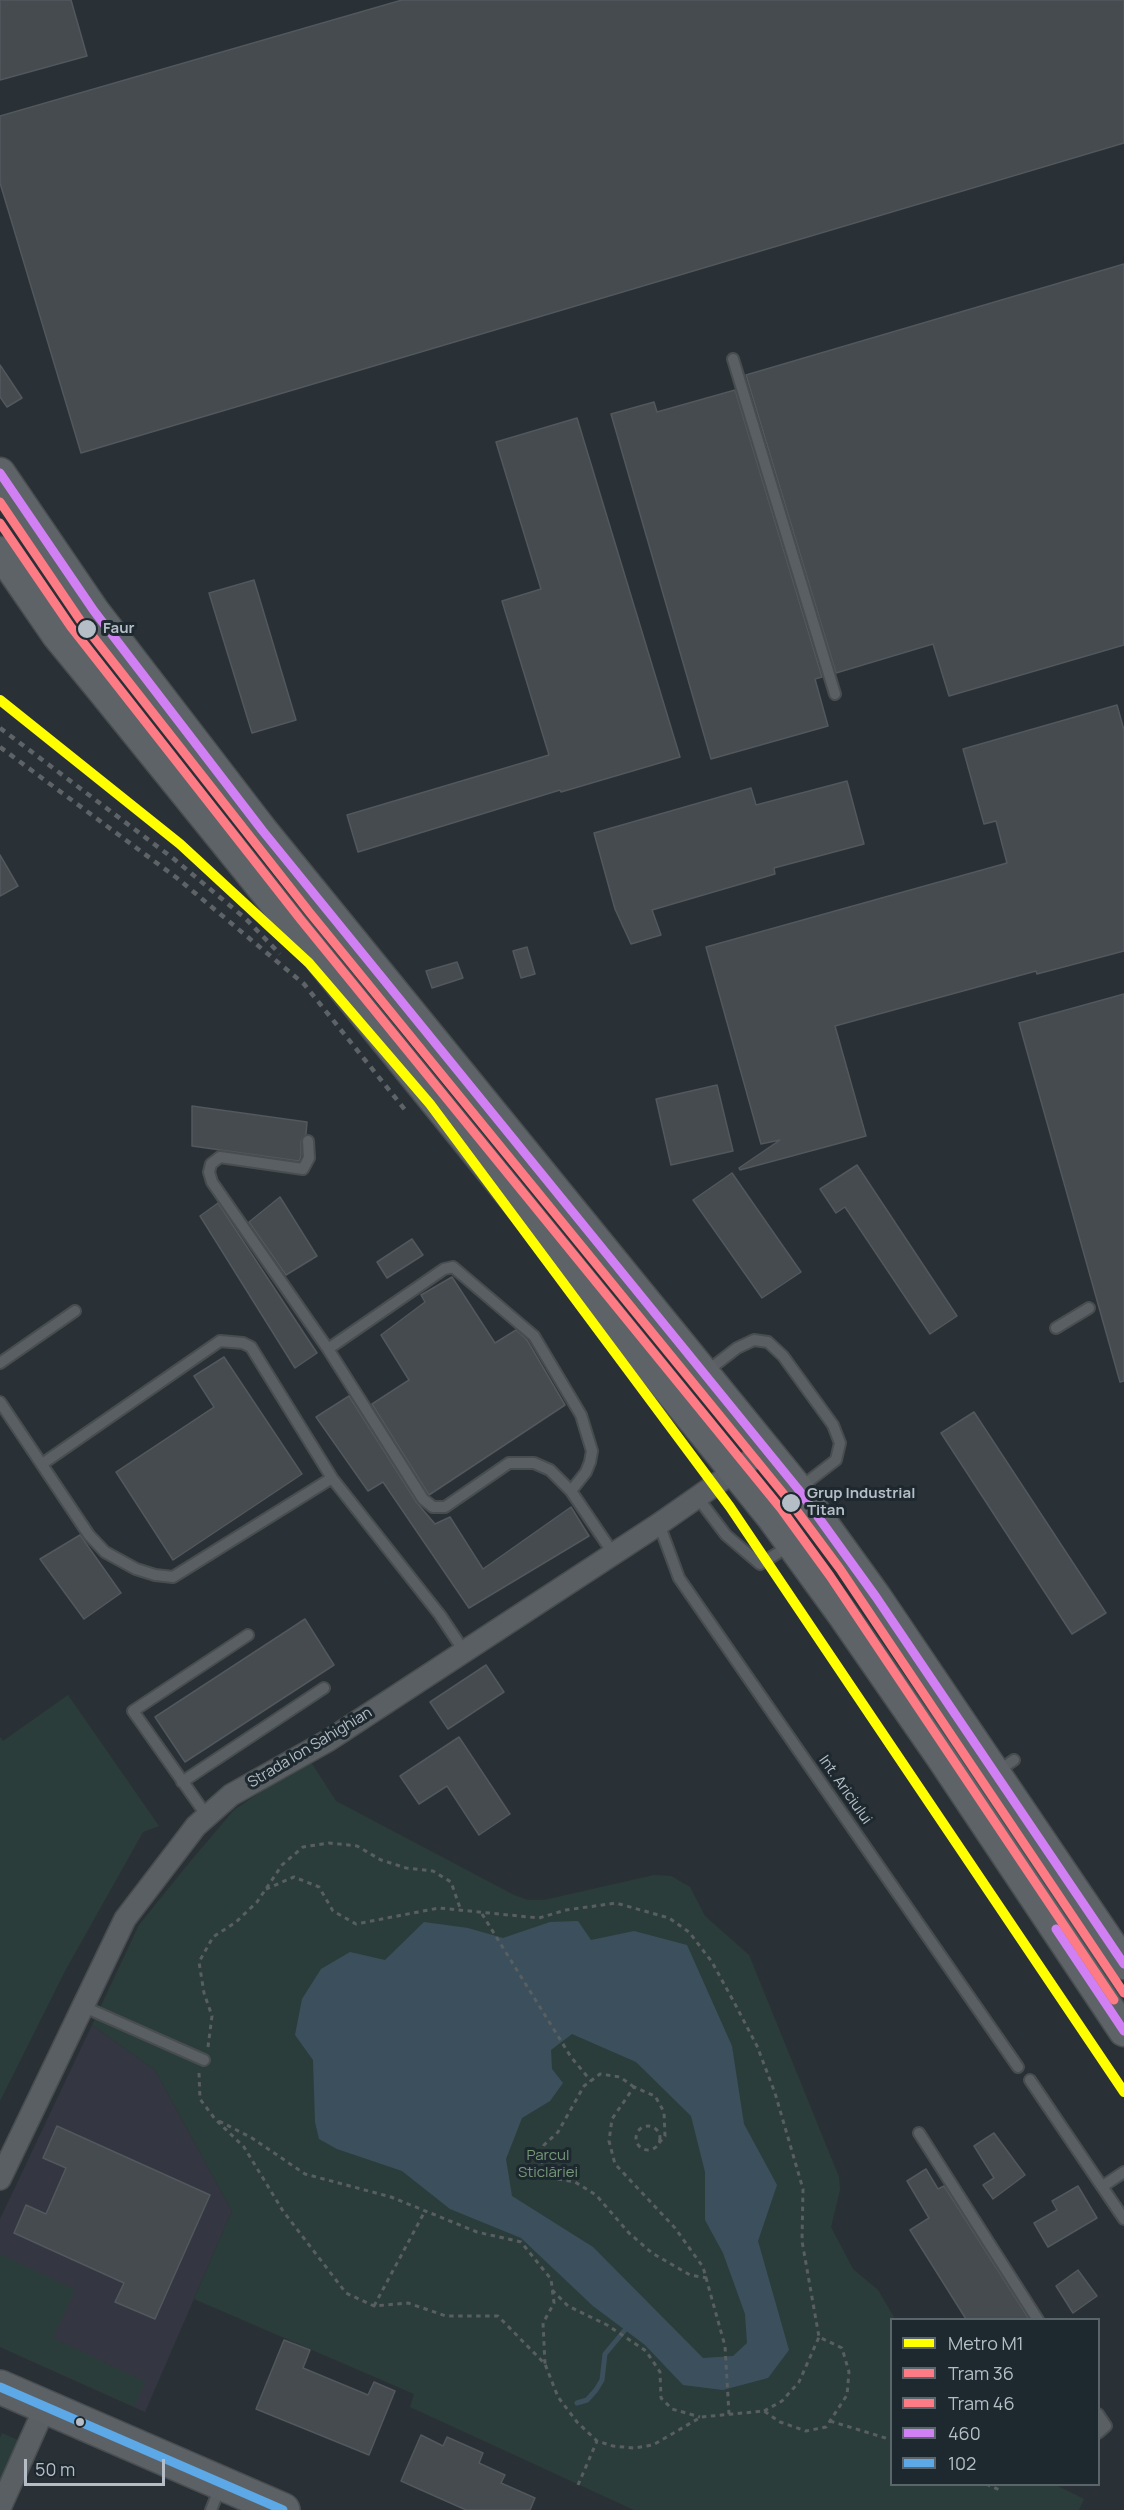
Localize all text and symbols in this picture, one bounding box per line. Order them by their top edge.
marker: Faur [76,618,98,640]
place label: Faur [103,620,135,638]
place label: Grup Industrial Titan [807,1485,915,1520]
marker: Grup Industrial Titan [780,1492,802,1514]
street label: Strada Ion Sahighian [245,1704,375,1792]
street label: Int. Ariciului [815,1752,875,1828]
park label: Parcul Sticlăriei [518,2147,578,2182]
legend [890,2318,1100,2486]
text: Metro M1 [948,2331,1024,2355]
text: Tram 36 [948,2361,1014,2385]
text: Tram 46 [948,2391,1015,2415]
unlabelled marker [74,2416,86,2428]
text: 460 [948,2421,981,2445]
scale bar [27,2447,168,2485]
text: 102 [948,2451,976,2475]
text: 50 m [35,2457,75,2481]

